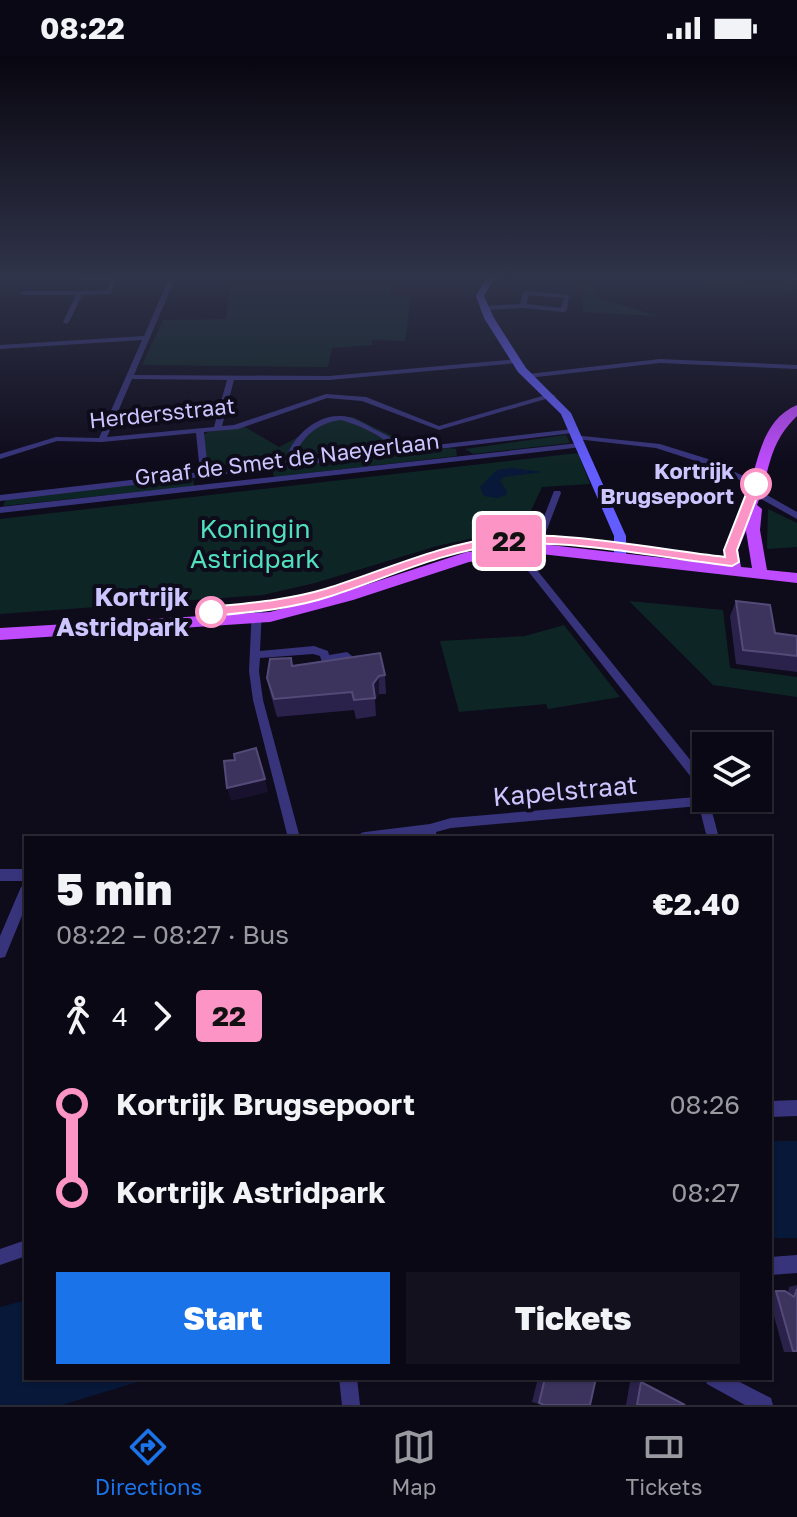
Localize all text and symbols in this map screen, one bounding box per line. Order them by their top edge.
text: 08:22 [40,10,125,46]
street label: Herdersstraat [88,391,236,434]
street label: Graaf de Smet de Naeyerlaan [133,426,441,491]
place label: Kortrijk Brugsepoort [600,457,734,509]
marker: Kortrijk Brugsepoort [741,469,771,499]
park label: Koningin Astridpark [190,513,320,574]
line badge: 22 [473,515,545,567]
text: 22 [492,524,526,557]
place label: Kortrijk Astridpark [56,581,189,642]
marker: Kortrijk Astridpark [196,597,226,627]
map controls [692,732,772,812]
button: layers [692,732,772,812]
street label: Kapelstraat [491,769,639,812]
text: 5 min [56,862,172,915]
text: €2.40 [653,886,740,922]
text: 08:22 – 08:27 · Bus [56,919,289,950]
icon: walk [56,994,100,1038]
icon: forward [140,994,184,1038]
text: 22 [212,999,246,1032]
text: 4 [112,1001,128,1032]
text: Kortrijk Brugsepoort [116,1086,415,1122]
text: 08:26 [669,1089,740,1120]
text: Kortrijk Astridpark [116,1174,386,1210]
text: 08:27 [671,1177,740,1208]
button: Start [56,1272,390,1364]
button: Tickets [406,1272,740,1364]
tab: Directions [95,1425,202,1500]
tab: Map [391,1425,436,1500]
tab: Tickets [626,1425,702,1500]

